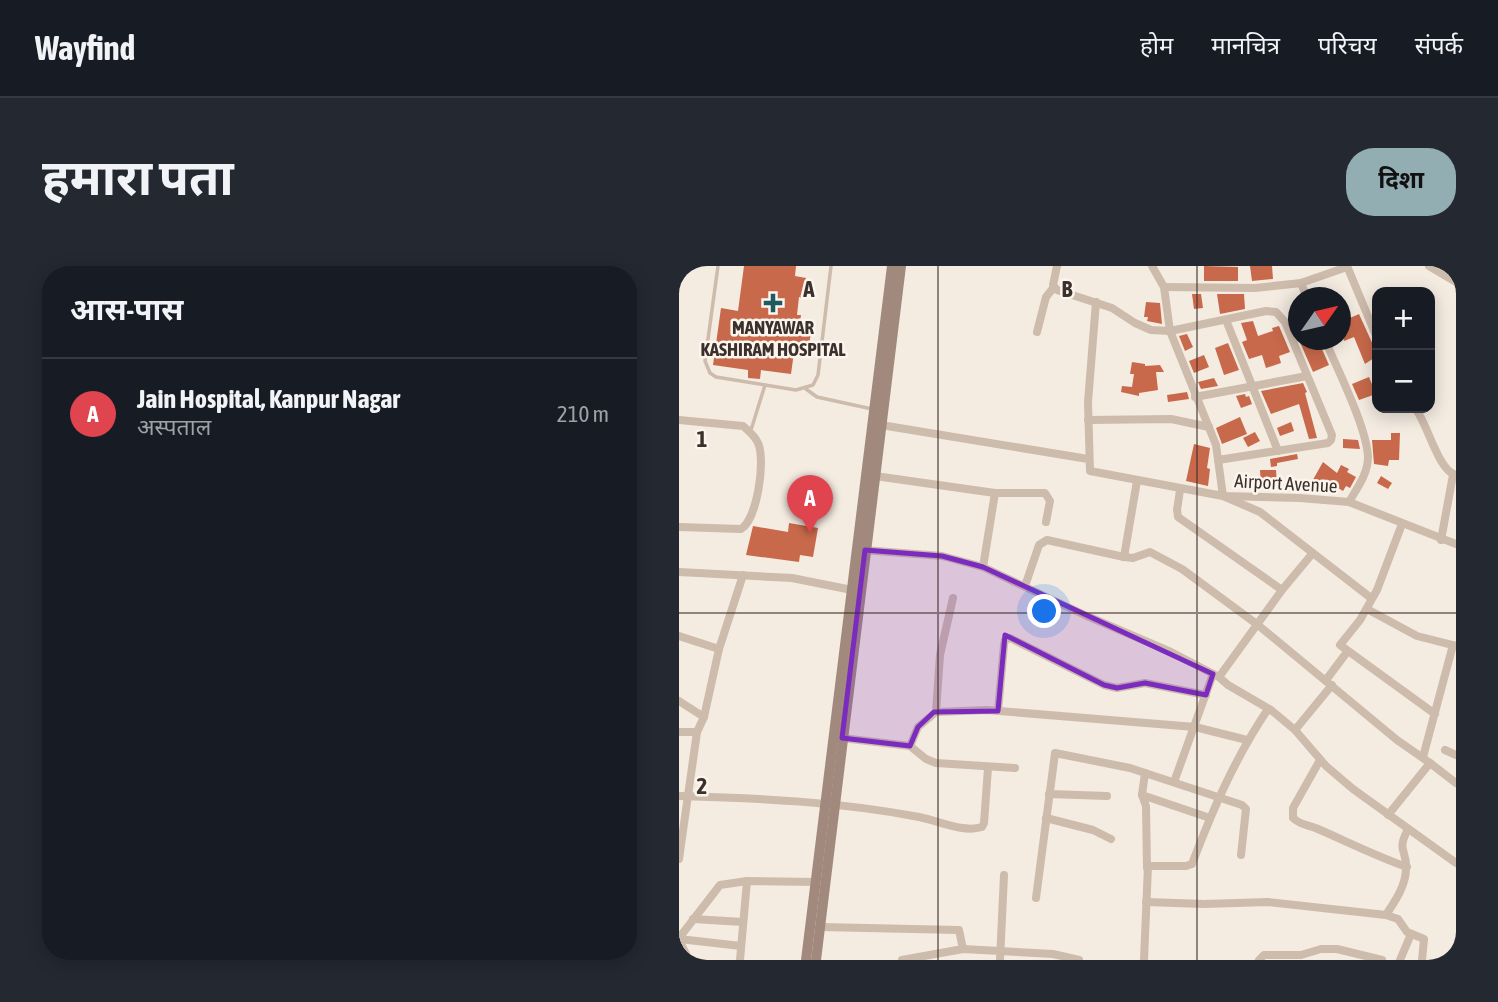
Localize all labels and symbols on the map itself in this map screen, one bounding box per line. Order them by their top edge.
text: A [802,276,815,302]
text: B [1062,276,1073,302]
north arrow [1288,287,1351,350]
marker: MANYAWAR KASHIRAM HOSPITAL [763,293,783,313]
place label: MANYAWAR KASHIRAM HOSPITAL [700,316,846,360]
text: 1 [697,426,708,452]
street label: Airport Avenue [1234,469,1338,497]
pin: A [787,475,833,533]
your location [1027,594,1061,628]
text: 2 [697,773,707,799]

